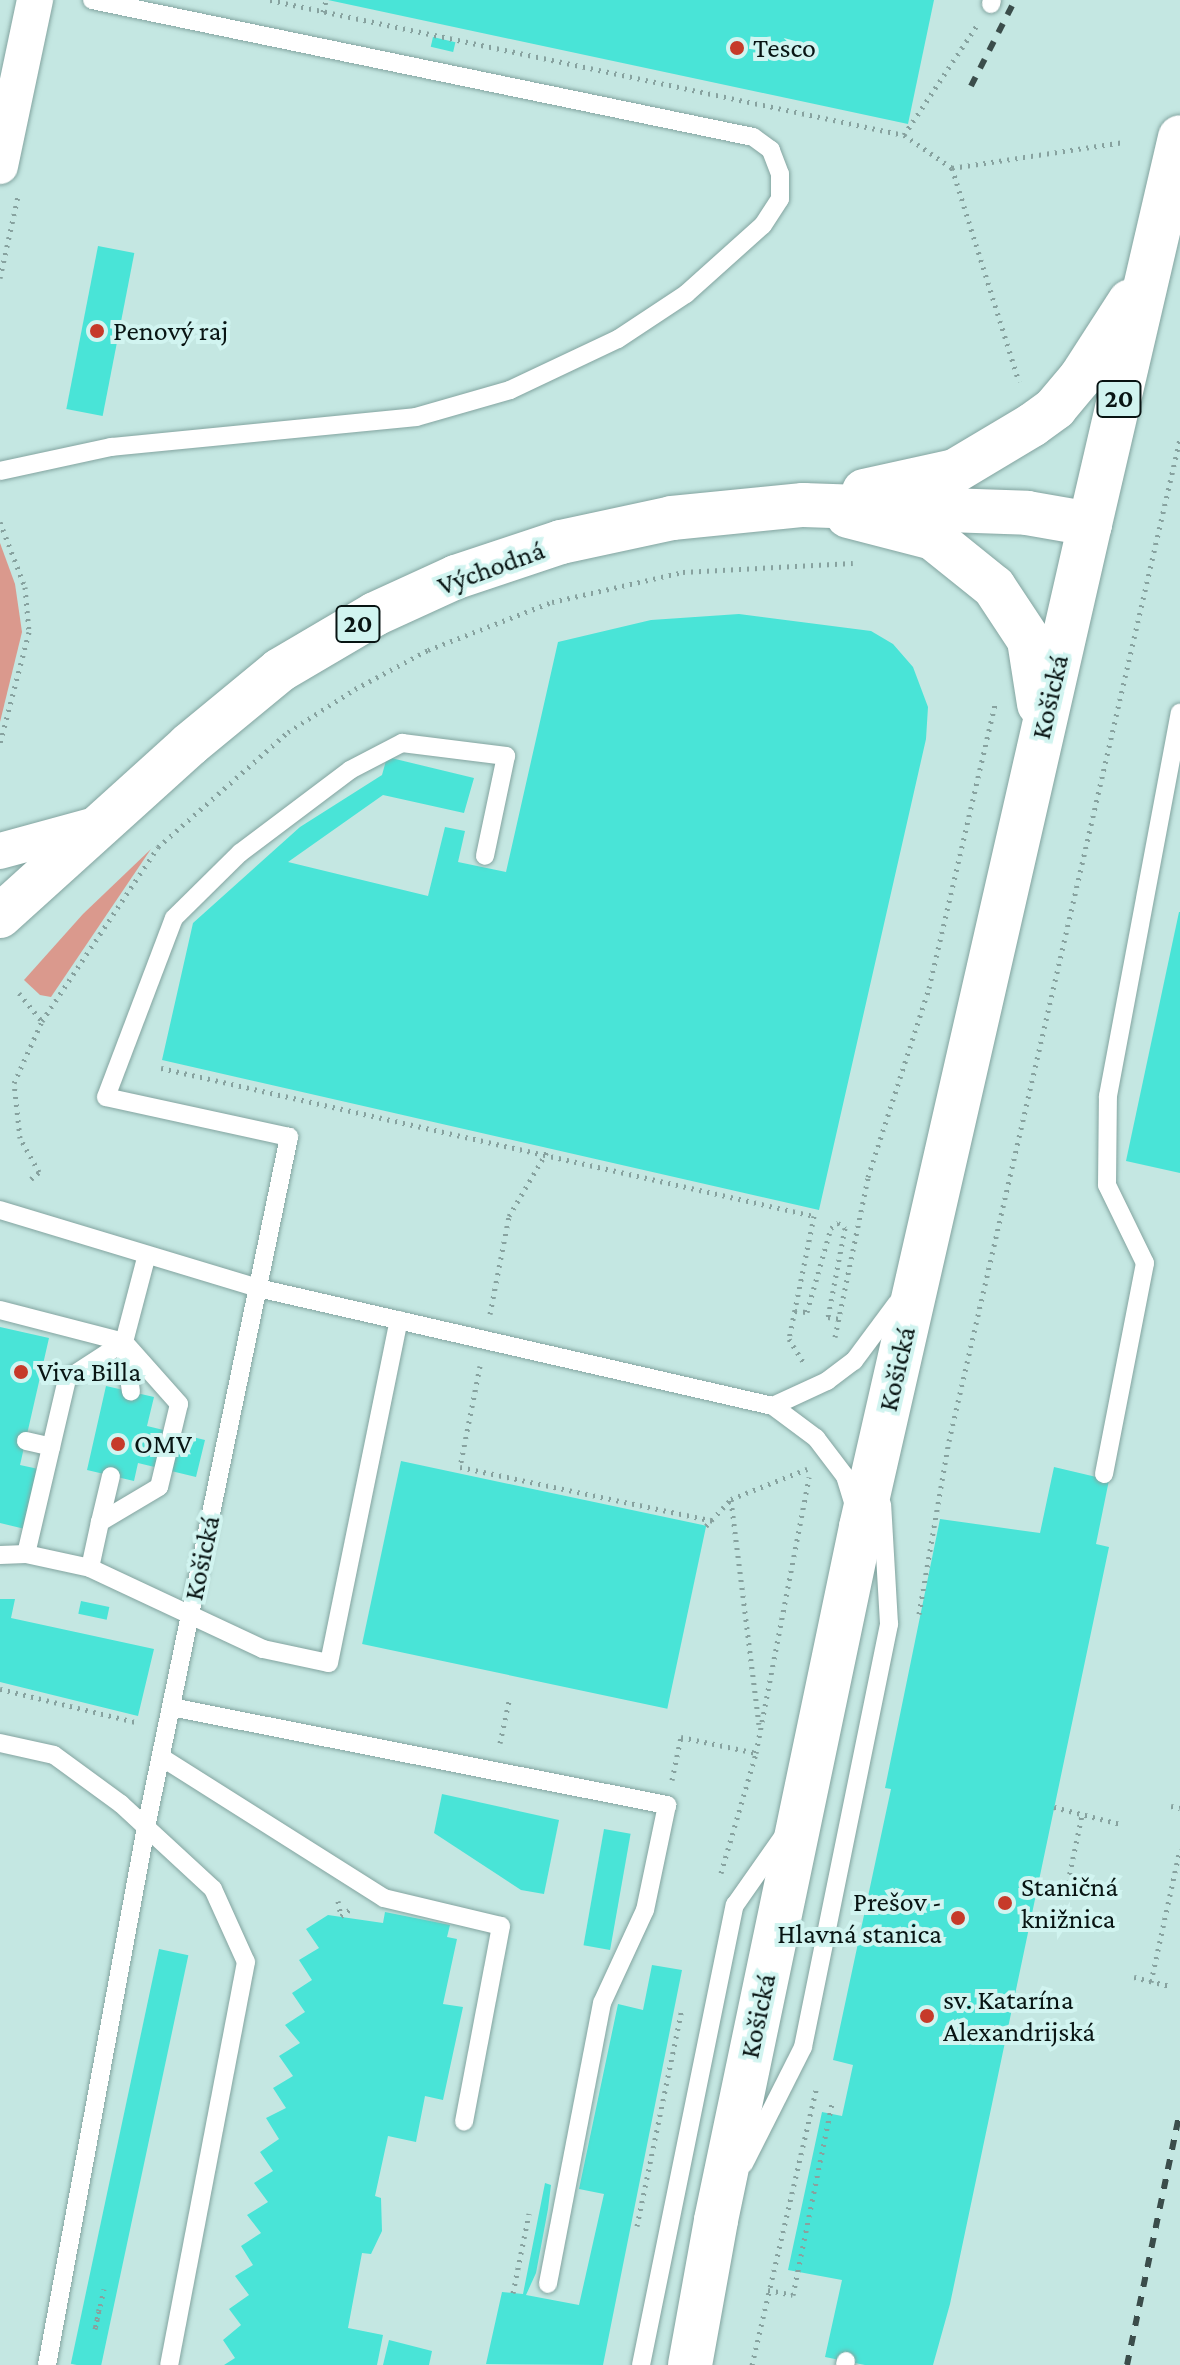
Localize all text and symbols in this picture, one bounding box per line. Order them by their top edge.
place label: Tesco [753,31,816,65]
marker: Tesco [728,39,746,57]
place label: Penový raj [113,314,228,348]
marker: Penový raj [88,322,106,340]
road number: 20 [1095,377,1143,421]
street label: Východná [433,533,549,603]
road number: 20 [334,602,382,646]
street label: Košická [1024,651,1076,743]
street label: Košická [871,1323,923,1415]
place label: Viva Billa [37,1355,141,1389]
marker: Viva Billa [12,1363,30,1381]
place label: OMV [134,1427,192,1461]
marker: OMV [109,1435,127,1453]
street label: Košická [177,1513,227,1603]
place label: Staničná knižnica [1021,1870,1118,1936]
place label: Prešov - Hlavná stanica [777,1885,942,1951]
marker: Staničná knižnica [996,1894,1014,1912]
marker: Prešov - Hlavná stanica [949,1909,967,1927]
street label: Košická [733,1971,783,2061]
place label: sv. Katarína Alexandrijská [943,1983,1095,2049]
marker: sv. Katarína Alexandrijská [918,2007,936,2025]

